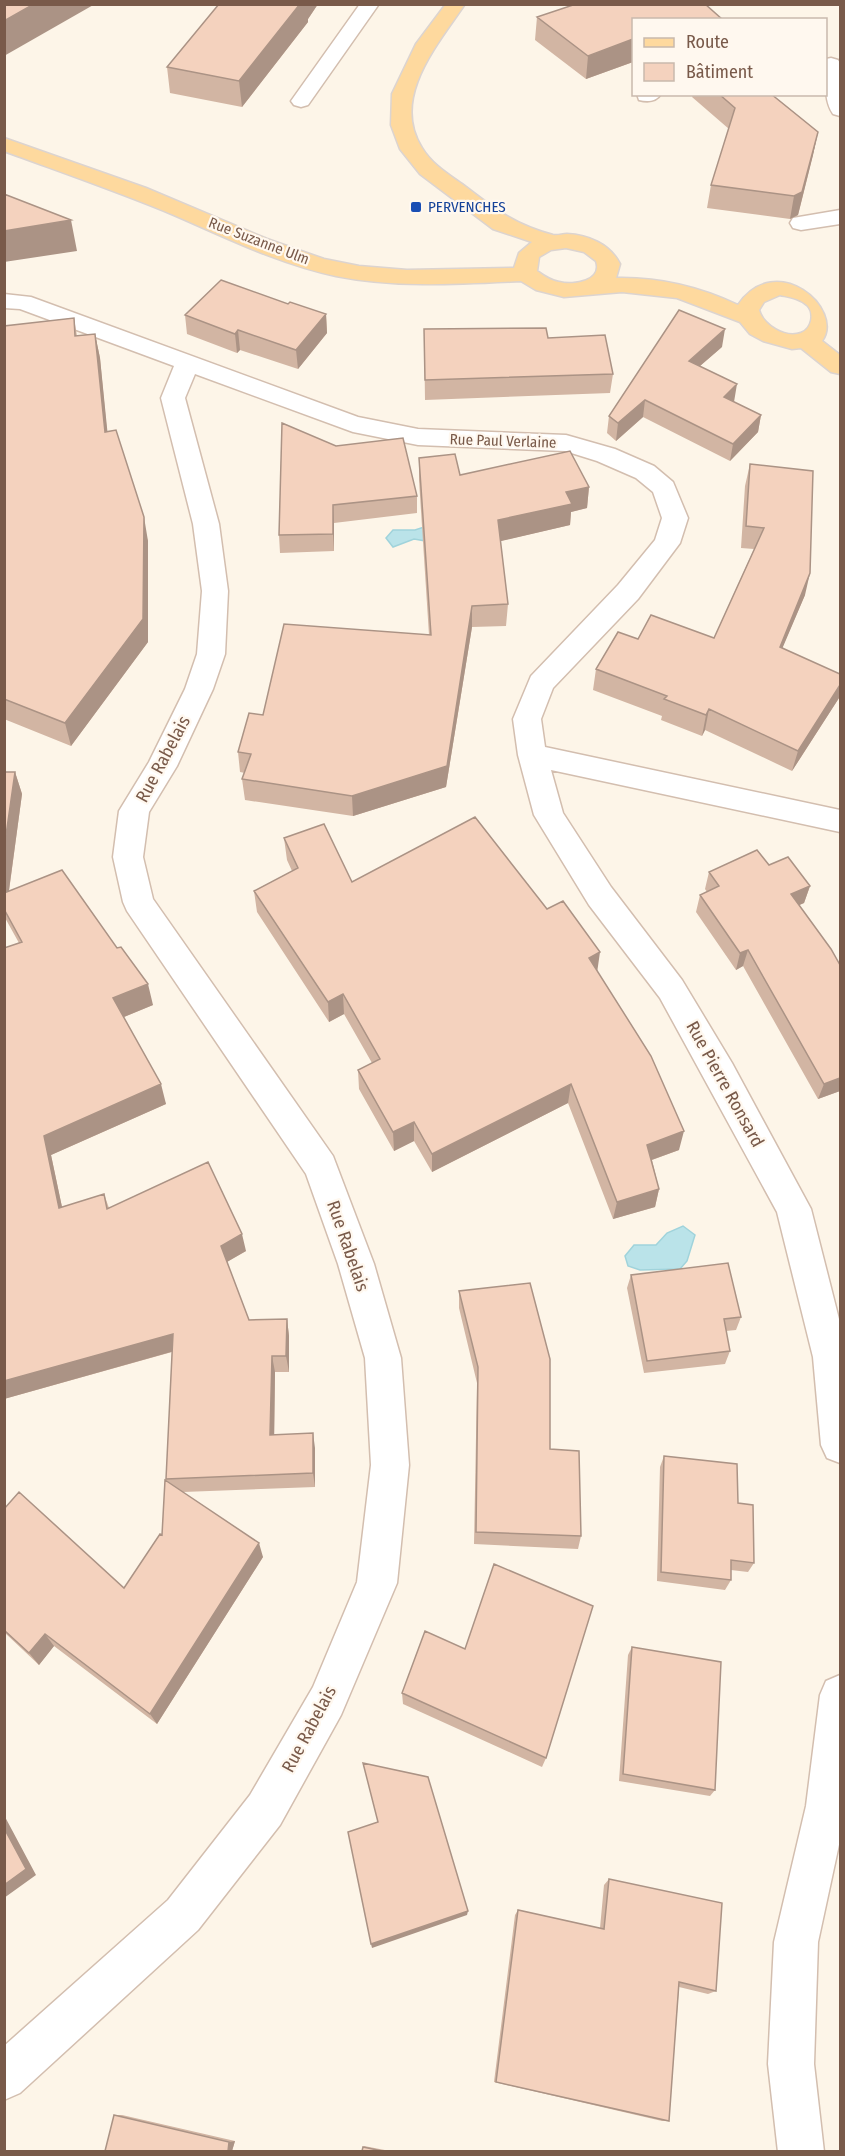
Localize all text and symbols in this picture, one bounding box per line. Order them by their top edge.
legend [632,18,827,96]
text: Route [686,31,729,53]
text: Bâtiment [686,61,753,83]
place label: PERVENCHES [428,198,506,216]
marker: PERVENCHES [409,200,423,214]
street label: Rue Suzanne Ulm [206,214,312,268]
street label: Rue Paul Verlaine [449,430,557,452]
street label: Rue Rabelais [131,712,195,806]
street label: Rue Pierre Ronsard [681,1017,769,1151]
street label: Rue Rabelais [322,1198,374,1295]
street label: Rue Rabelais [277,1682,341,1776]

